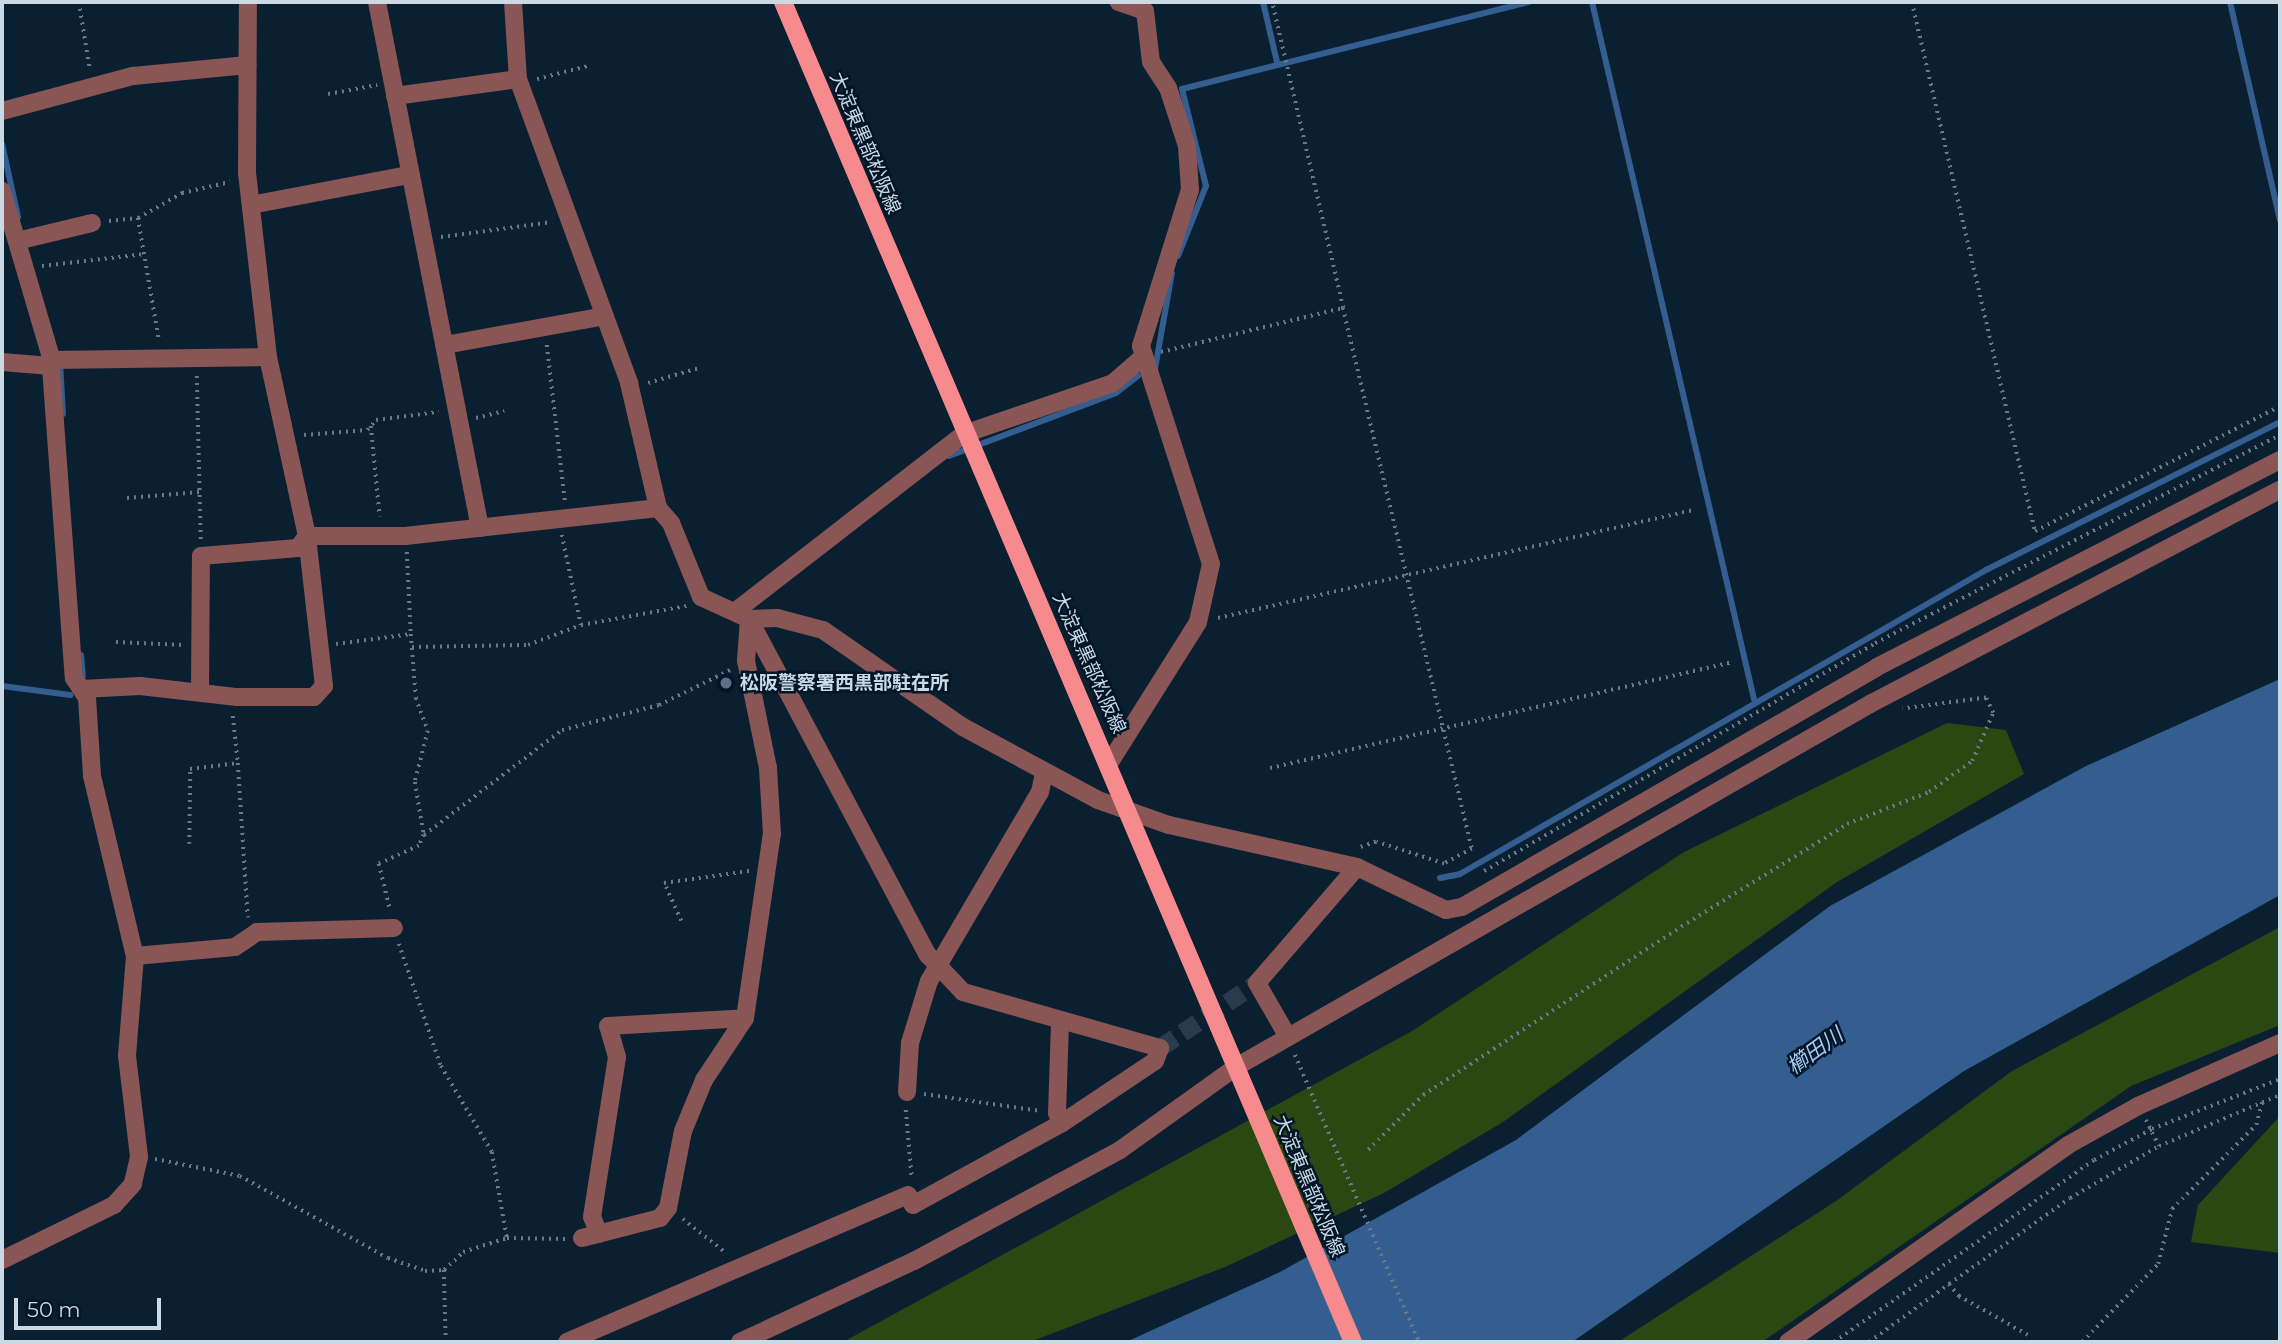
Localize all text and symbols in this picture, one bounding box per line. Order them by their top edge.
street label: 大淀東黒部松阪線 [825,69,905,217]
street label: 大淀東黒部松阪線 [1048,589,1130,737]
place label: 松阪警察署西黒部駐在所 [740,672,949,694]
marker: 松阪警察署西黒部駐在所 [718,675,734,691]
water label: 櫛田川 [1782,1022,1848,1080]
street label: 大淀東黒部松阪線 [1269,1112,1349,1260]
scale bar [18,1284,164,1328]
text: 50 m [27,1297,81,1322]

